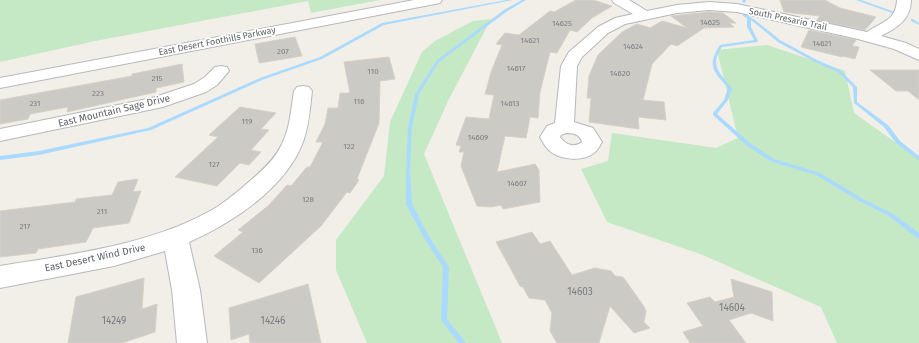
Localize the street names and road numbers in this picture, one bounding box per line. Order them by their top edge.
street label: South Presario Trail [748,6,828,32]
street label: East Desert Foothills Parkway [158,25,277,57]
street label: East Mountain Sage Drive [57,92,171,130]
street label: East Desert Wind Drive [44,241,146,275]

